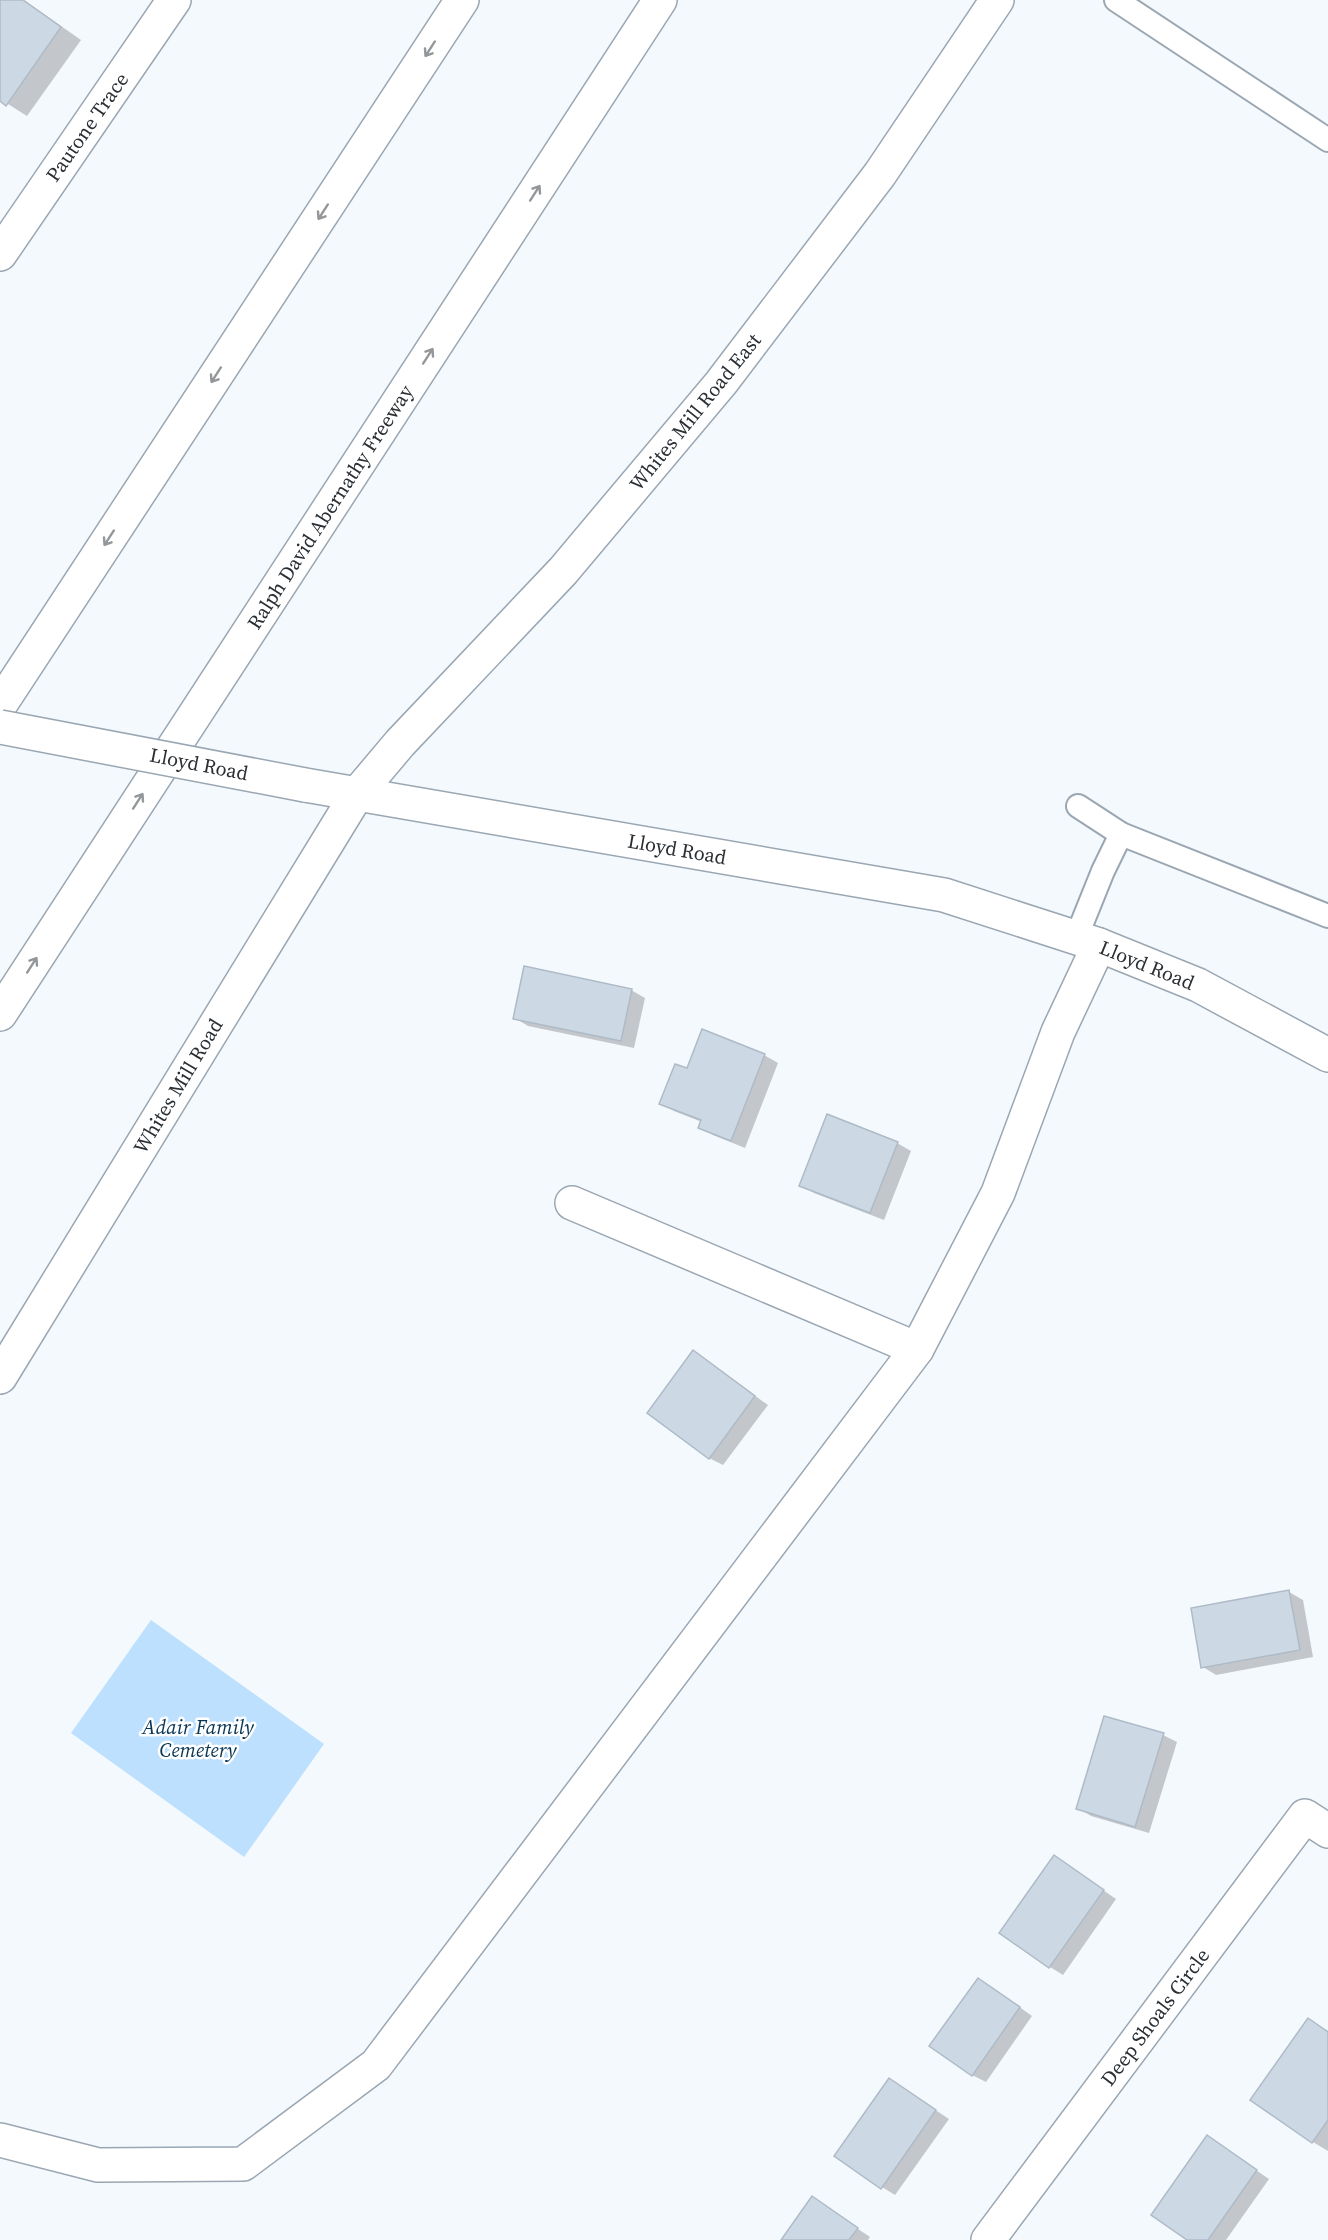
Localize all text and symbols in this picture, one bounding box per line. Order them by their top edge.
one-way arrow [424,40,436,57]
street label: Pautone Trace [39,67,135,187]
one-way arrow [529,185,541,202]
one-way arrow [317,203,329,220]
street label: Whites Mill Road East [623,327,768,497]
one-way arrow [422,348,435,365]
one-way arrow [210,366,222,383]
street label: Ralph David Abernathy Freeway [240,379,420,635]
one-way arrow [103,529,115,546]
street label: Lloyd Road [147,741,251,787]
one-way arrow [133,793,145,810]
street label: Lloyd Road [625,827,729,872]
street label: Lloyd Road [1095,933,1199,997]
one-way arrow [26,957,38,973]
street label: Whites Mill Road [127,1013,230,1159]
park label: Adair Family Cemetery [141,1713,254,1764]
street label: Deep Shoals Circle [1094,1942,1216,2092]

